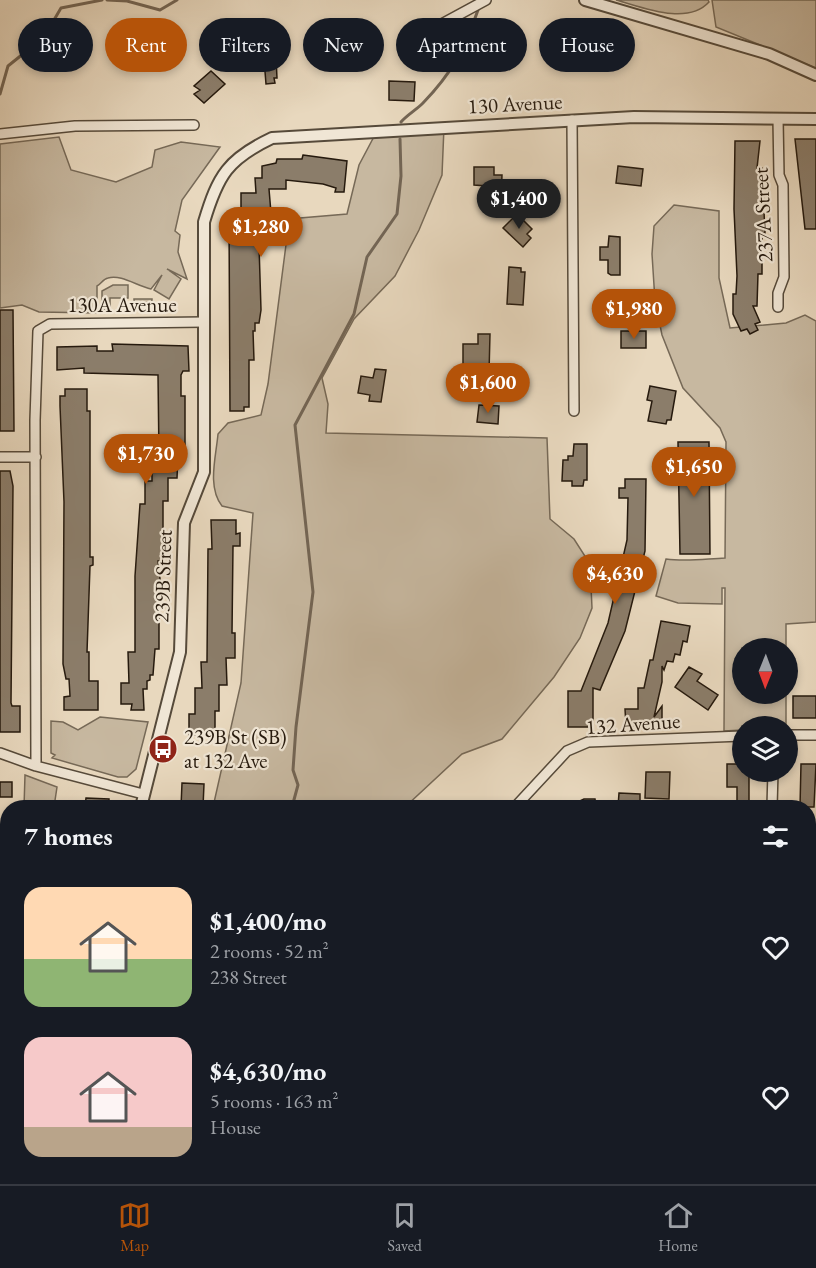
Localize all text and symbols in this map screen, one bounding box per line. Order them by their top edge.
chip: Buy [18,18,93,72]
chip: Rent [105,18,187,72]
chip: Filters [199,18,291,72]
chip: New [303,18,384,72]
chip: Apartment [396,18,527,72]
chip: House [539,18,635,72]
street label: 130 Avenue [467,88,563,119]
street label: 237A Street [747,166,778,263]
pin: $1,400 [470,179,568,230]
text: $1,400 [491,185,547,211]
pin: $1,280 [212,207,310,258]
text: $1,280 [233,213,289,239]
pin: $1,980 [585,289,683,340]
street label: 130A Avenue [67,291,177,318]
text: $1,980 [606,295,662,321]
pin: $1,600 [439,363,537,414]
text: $1,600 [460,369,516,395]
pin: $1,730 [97,434,195,485]
text: $1,730 [118,440,174,466]
pin: $1,650 [645,447,743,498]
text: $1,650 [666,453,722,479]
street label: 239B Street [147,529,178,623]
pin: $4,630 [566,554,664,605]
text: $4,630 [587,560,643,586]
north arrow [732,638,798,704]
map controls [732,638,798,782]
street label: 132 Avenue [585,707,681,740]
button: layers [732,716,798,782]
place label: 239B St (SB) at 132 Ave [184,723,287,774]
bus stop icon: 239B St (SB) at 132 Ave [147,733,179,765]
text: 7 homes [24,819,113,853]
icon: filters [759,820,792,853]
text: $1,400/mo [210,904,326,938]
icon: home [72,911,144,983]
icon: heart [759,931,792,964]
text: 2 rooms · 52 m² [210,938,329,964]
text: 238 Street [210,964,287,990]
text: $4,630/mo [210,1054,326,1088]
icon: home [72,1061,144,1133]
icon: heart [759,1081,792,1114]
text: 5 rooms · 163 m² [210,1088,338,1114]
text: House [210,1114,261,1140]
tab: Map [118,1199,151,1256]
tab: Saved [388,1199,422,1256]
tab: Home [658,1199,698,1256]

